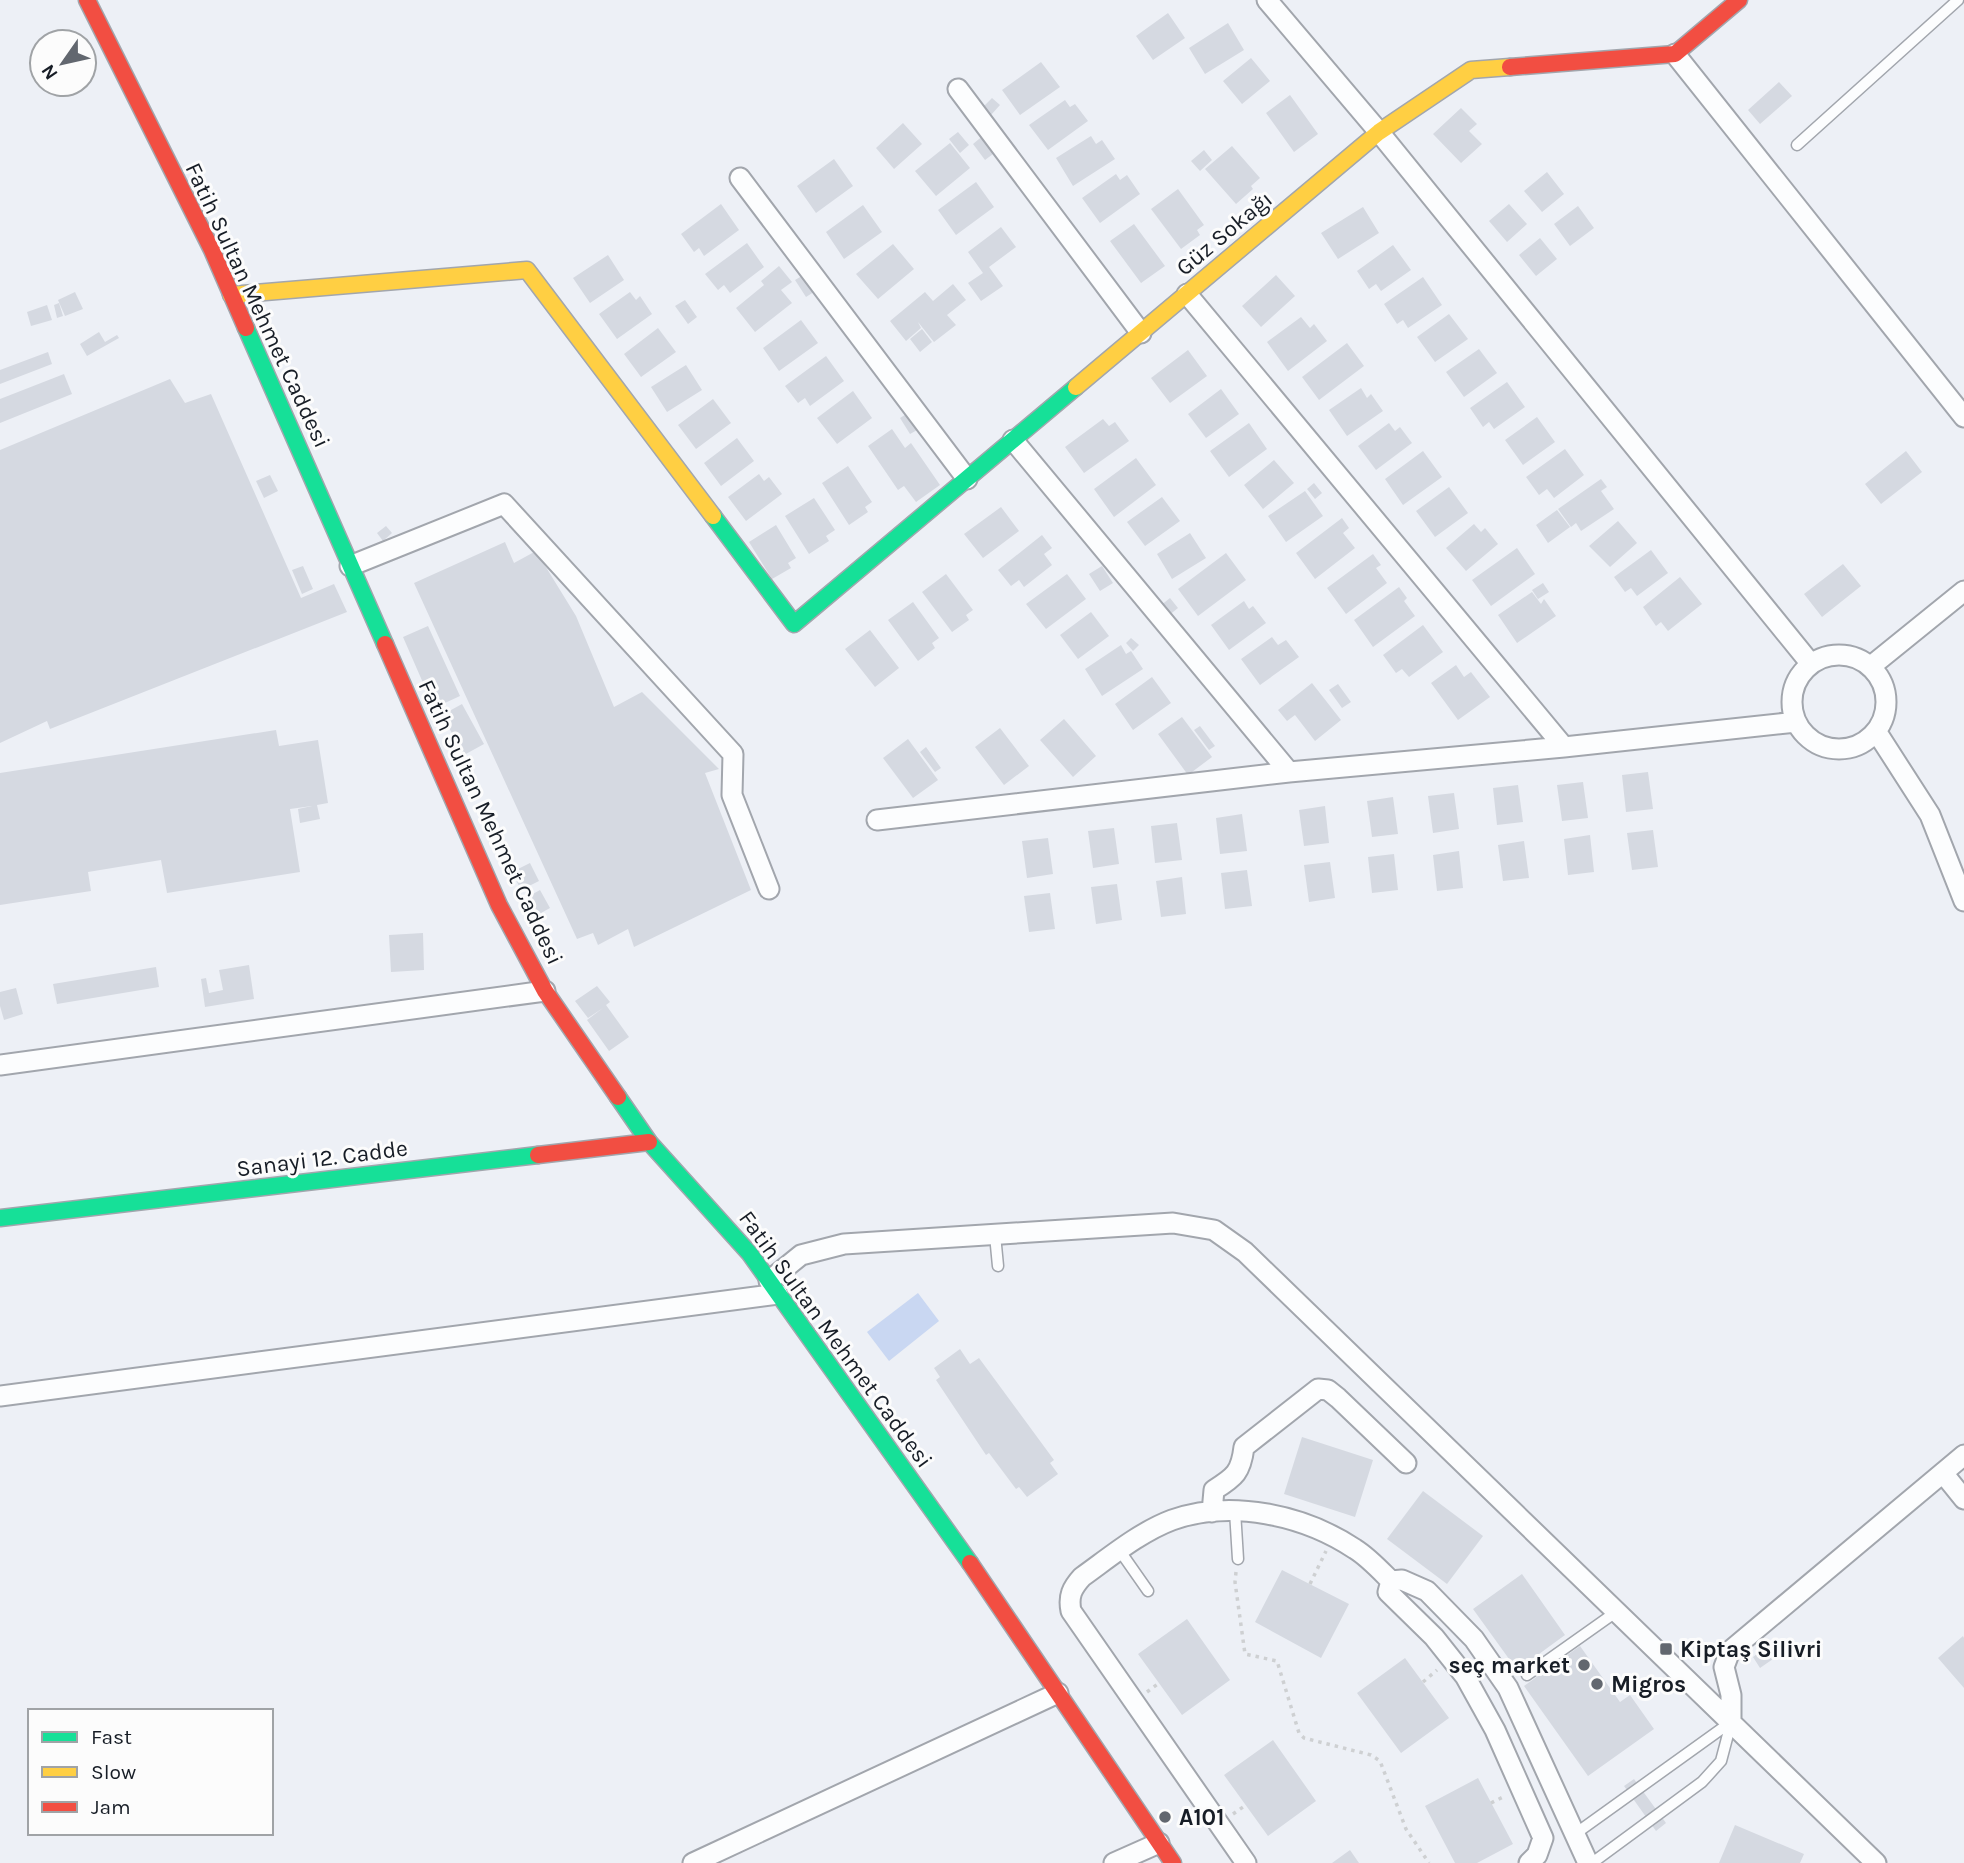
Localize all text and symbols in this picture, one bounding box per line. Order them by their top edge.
north arrow [28,28,98,98]
text: N [37,60,63,84]
street label: Fatih Sultan Mehmet Caddesi [180,158,336,452]
street label: Güz Sokağı [1171,185,1278,281]
street label: Fatih Sultan Mehmet Caddesi [413,675,569,969]
street label: Sanayi 12. Cadde [235,1135,409,1182]
street label: Fatih Sultan Mehmet Caddesi [733,1205,938,1473]
place label: Kiptaş Silivri [1680,1636,1822,1663]
marker: Kiptaş Silivri [1658,1641,1674,1657]
place label: seç market [1449,1652,1570,1679]
marker: seç market [1576,1657,1592,1673]
place label: Migros [1611,1671,1686,1698]
marker: Migros [1589,1676,1605,1692]
legend [28,1709,273,1835]
text: Fast [91,1725,132,1749]
text: Slow [91,1760,136,1784]
text: Jam [91,1795,131,1819]
place label: A101 [1179,1804,1224,1831]
marker: A101 [1157,1809,1173,1825]

